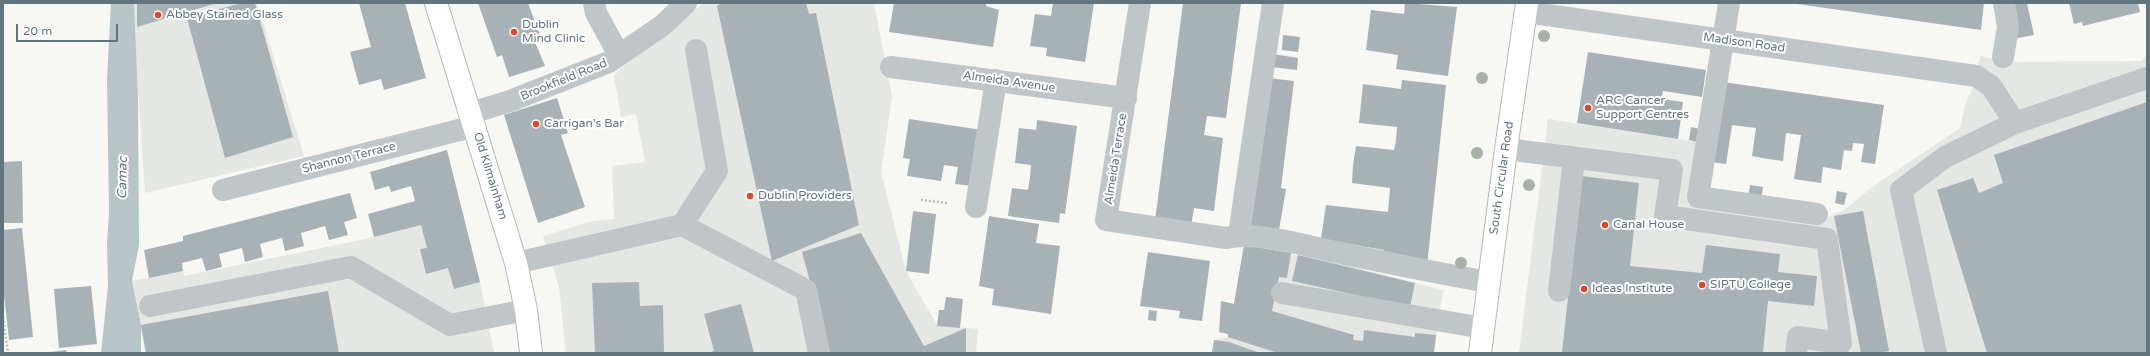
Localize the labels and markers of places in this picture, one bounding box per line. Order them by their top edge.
place label: Abbey Stained Glass [166,8,283,22]
marker: Abbey Stained Glass [153,10,163,20]
place label: Dublin Mind Clinic [522,18,585,46]
marker: Dublin Mind Clinic [509,27,519,37]
place label: ARC Cancer Support Centres [1596,94,1689,122]
marker: ARC Cancer Support Centres [1583,103,1593,113]
place label: Carrigan’s Bar [544,117,624,131]
marker: Carrigan’s Bar [531,119,541,129]
place label: Dublin Providers [758,189,852,203]
marker: Dublin Providers [745,191,755,201]
place label: Canal House [1613,218,1684,232]
marker: Canal House [1600,220,1610,230]
place label: SIPTU College [1710,278,1791,292]
marker: SIPTU College [1697,280,1707,290]
place label: Ideas Institute [1592,282,1672,296]
marker: Ideas Institute [1579,284,1589,294]

